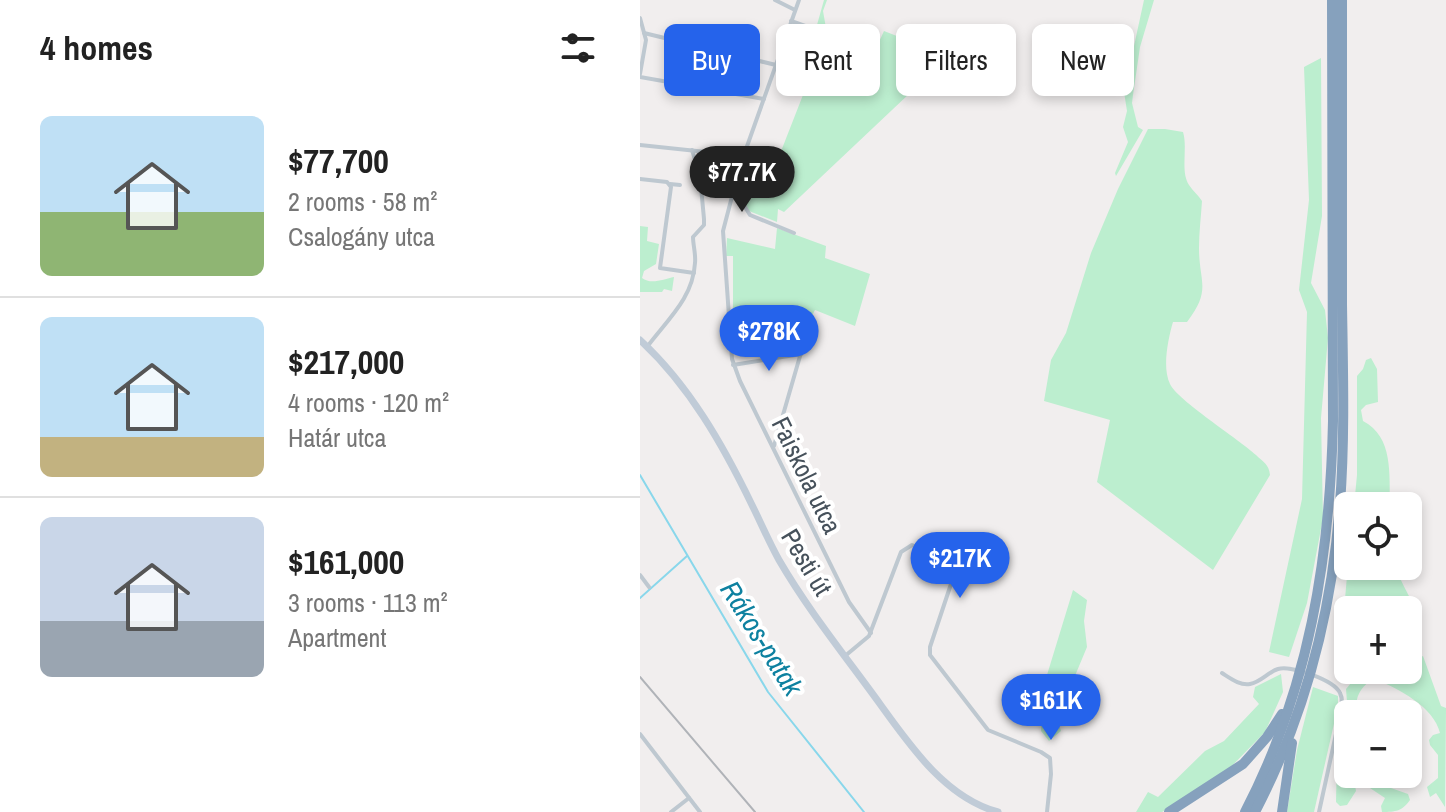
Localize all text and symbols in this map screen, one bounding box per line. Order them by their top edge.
chip: Buy [664,24,760,96]
chip: Rent [776,24,880,96]
chip: Filters [896,24,1016,96]
chip: New [1032,24,1134,96]
text: 4 homes [40,25,153,71]
icon: filters [556,26,600,70]
text: $77,700 [288,138,389,184]
pin: $77.7K [677,146,807,214]
icon: home [104,148,200,244]
text: $77.7K [708,154,776,189]
text: 2 rooms · 58 m² [288,184,437,219]
text: Csalogány utca [288,219,435,254]
pin: $278K [713,305,825,373]
text: $278K [738,313,800,348]
text: $217,000 [288,339,404,385]
icon: home [104,349,200,445]
text: 4 rooms · 120 m² [288,385,449,420]
street label: Faiskola utca [764,411,850,539]
text: Határ utca [288,420,386,455]
map controls [1334,492,1422,788]
button: locate [1334,492,1422,580]
street label: Pesti út [773,522,841,602]
pin: $217K [904,532,1016,600]
text: $161,000 [288,539,404,585]
text: $217K [929,540,991,575]
icon: home [104,549,200,645]
water label: Rákos-patak [712,573,813,704]
text: 3 rooms · 113 m² [288,585,448,620]
button: + [1334,596,1422,684]
text: Apartment [288,620,386,655]
pin: $161K [995,674,1107,742]
text: $161K [1020,682,1082,717]
button: − [1334,700,1422,788]

